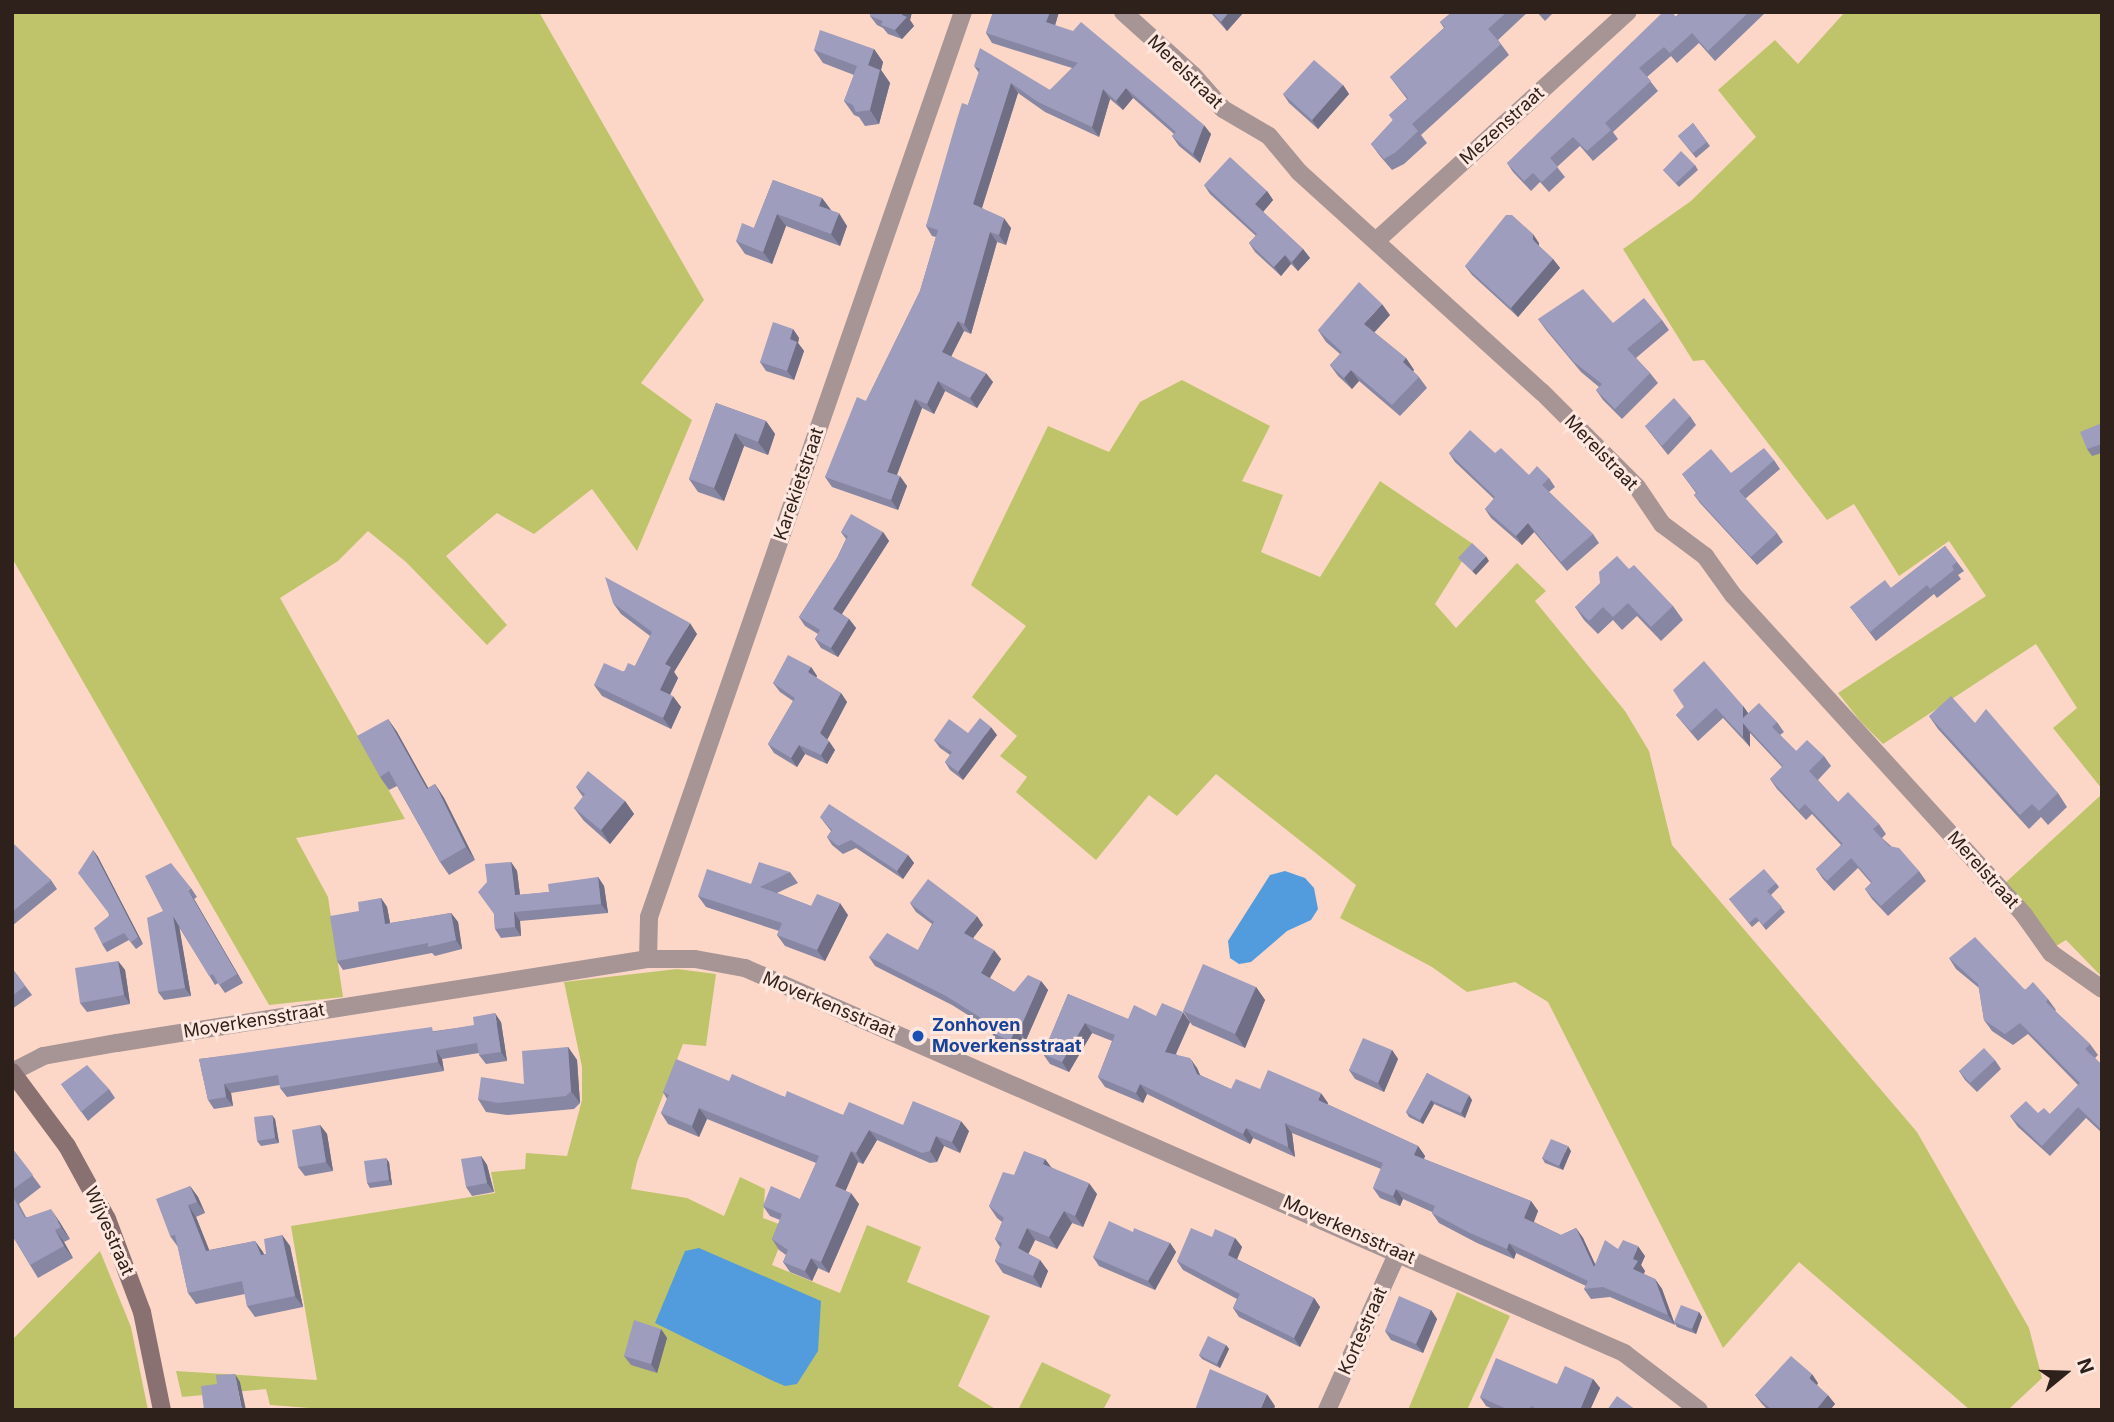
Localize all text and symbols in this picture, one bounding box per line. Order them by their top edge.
street label: Merelstraat [1143,31,1227,113]
street label: Mezenstraat [1456,83,1548,169]
street label: Merelstraat [1560,411,1642,495]
street label: Karekietstraat [770,425,828,543]
street label: Merelstraat [1943,827,2023,913]
street label: Moverkensstraat [759,967,899,1043]
street label: Moverkensstraat [182,999,326,1043]
place label: Zonhoven Moverkensstraat [932,1015,1082,1058]
marker: Zonhoven Moverkensstraat [910,1028,926,1044]
street label: Wijvestraat [80,1183,138,1279]
street label: Moverkensstraat [1280,1191,1418,1269]
street label: Kortestraat [1334,1284,1392,1378]
north arrow [2030,1338,2100,1408]
text: N [2072,1355,2099,1377]

